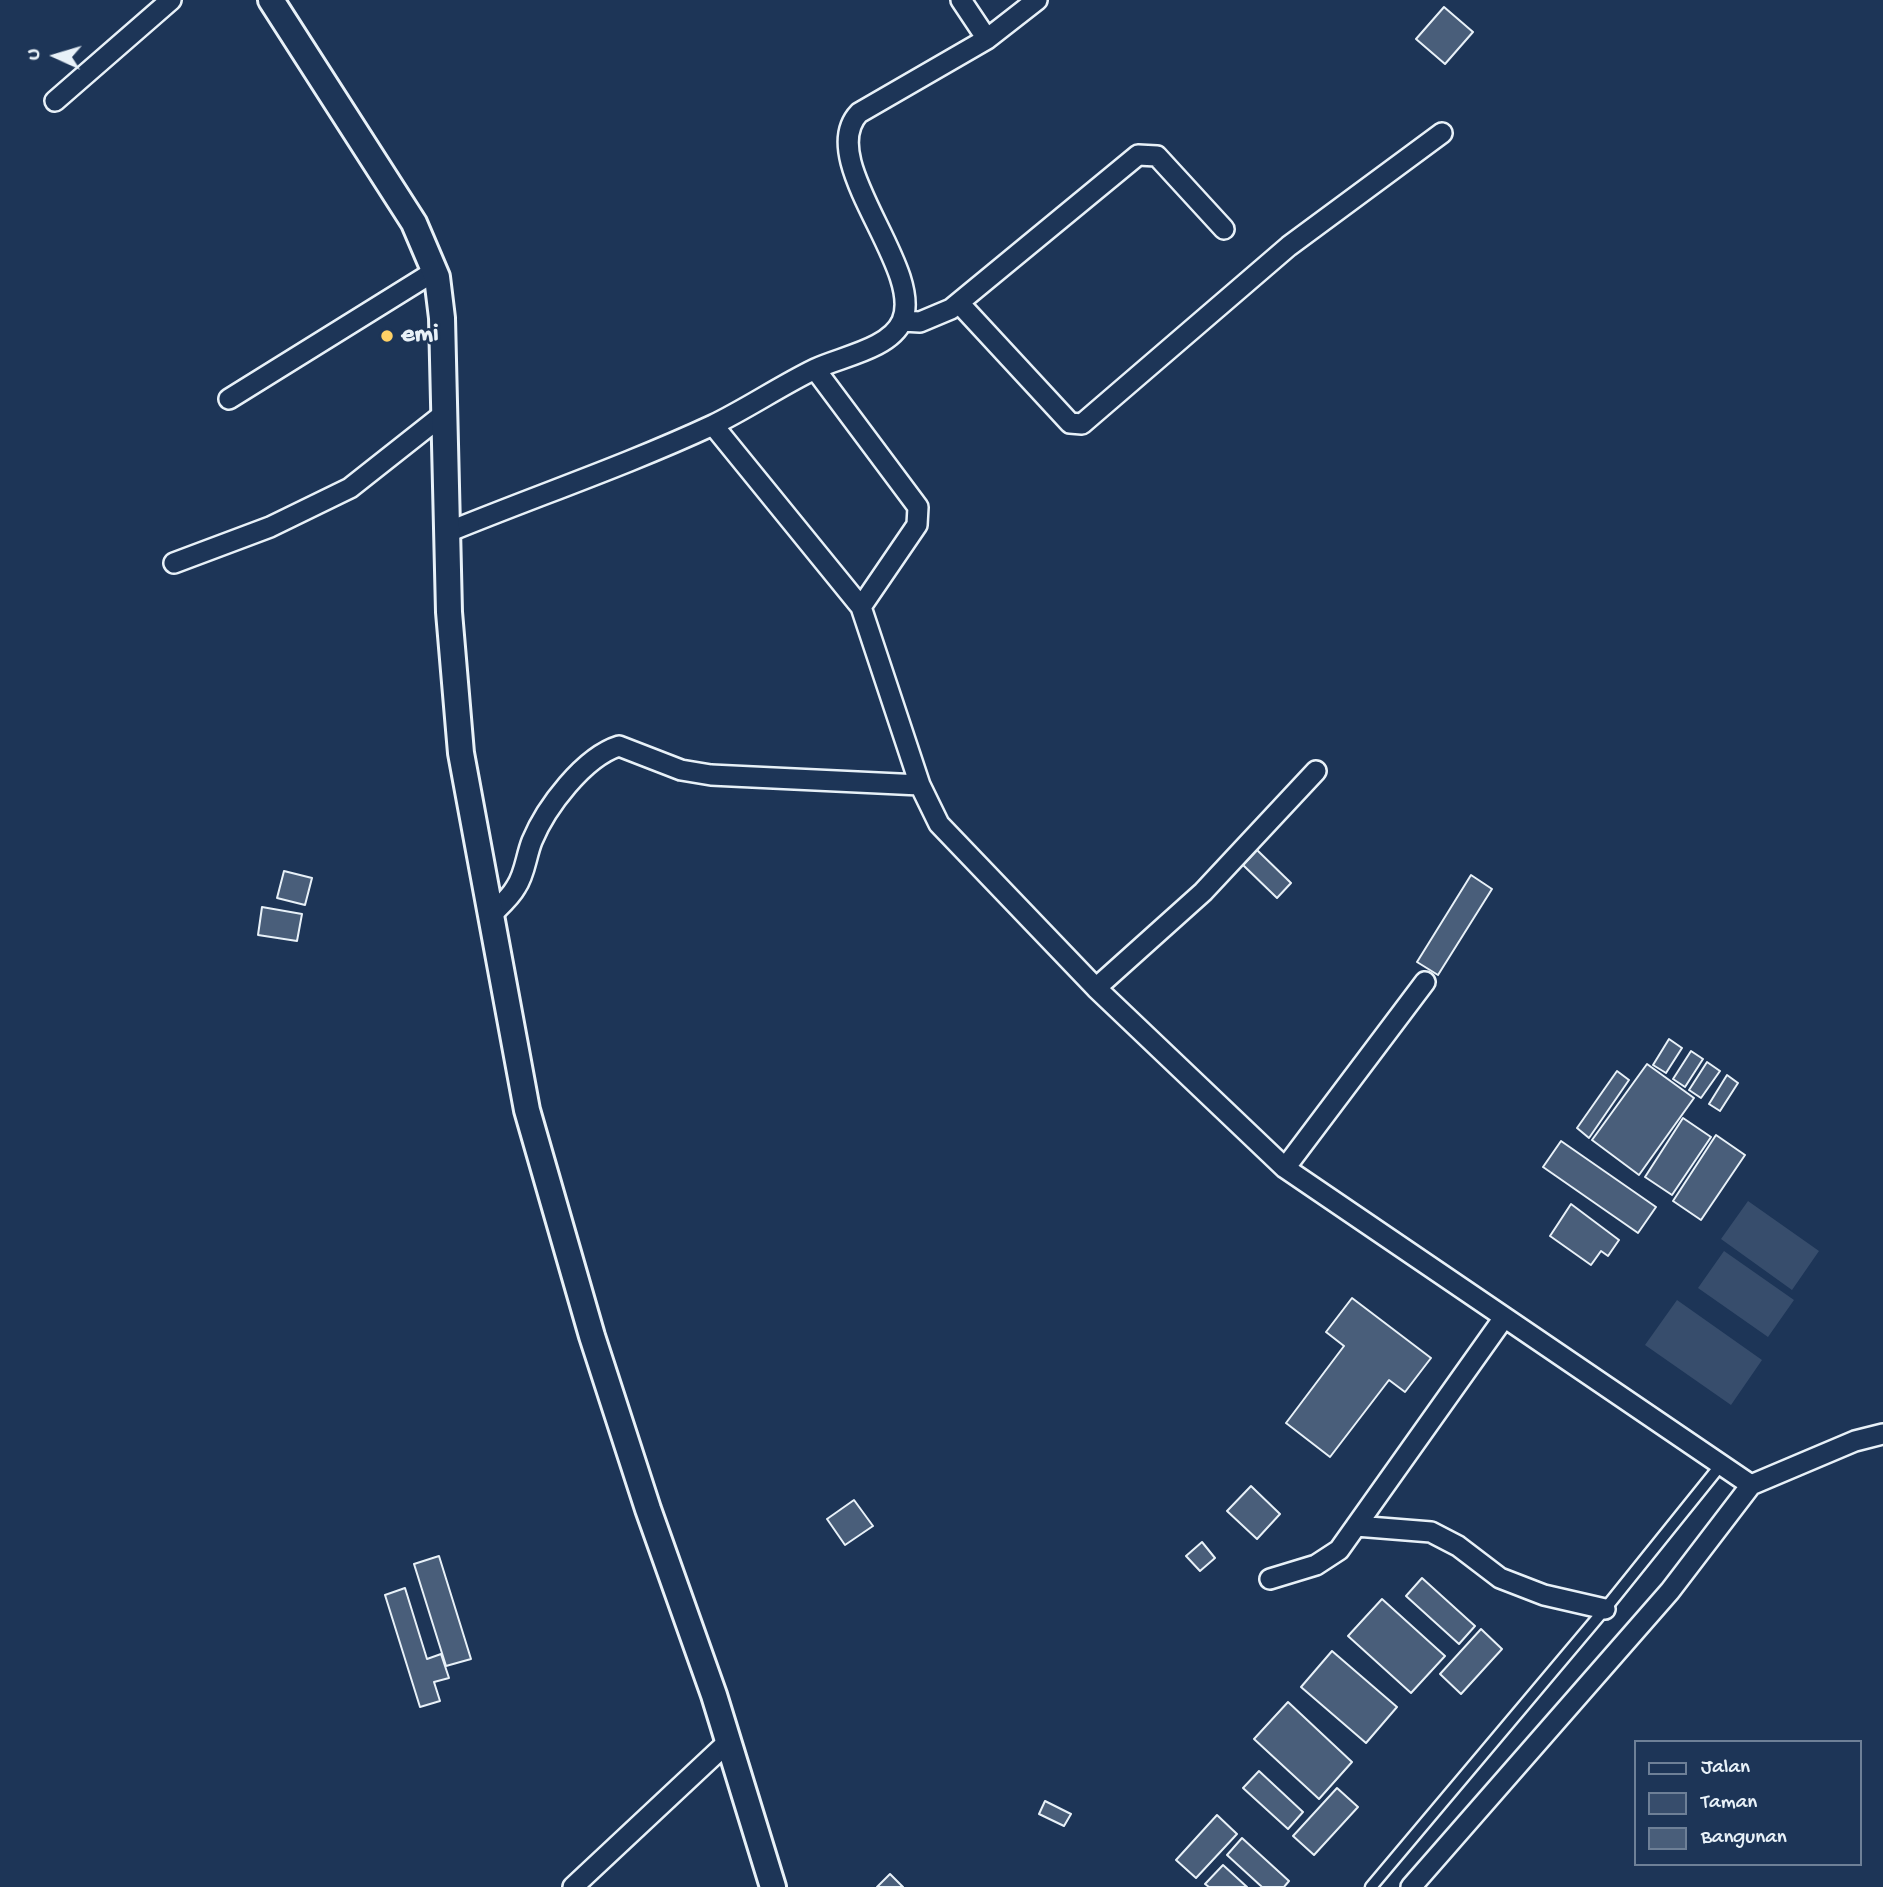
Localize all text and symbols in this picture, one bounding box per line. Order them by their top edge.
north arrow [21,21,91,91]
text: U [23,48,46,61]
place label: emi [401,320,439,352]
marker: emi [379,328,395,344]
legend [1634,1740,1862,1866]
text: Jalan [1701,1756,1750,1781]
text: Taman [1701,1791,1757,1816]
text: Bangunan [1701,1826,1787,1851]

